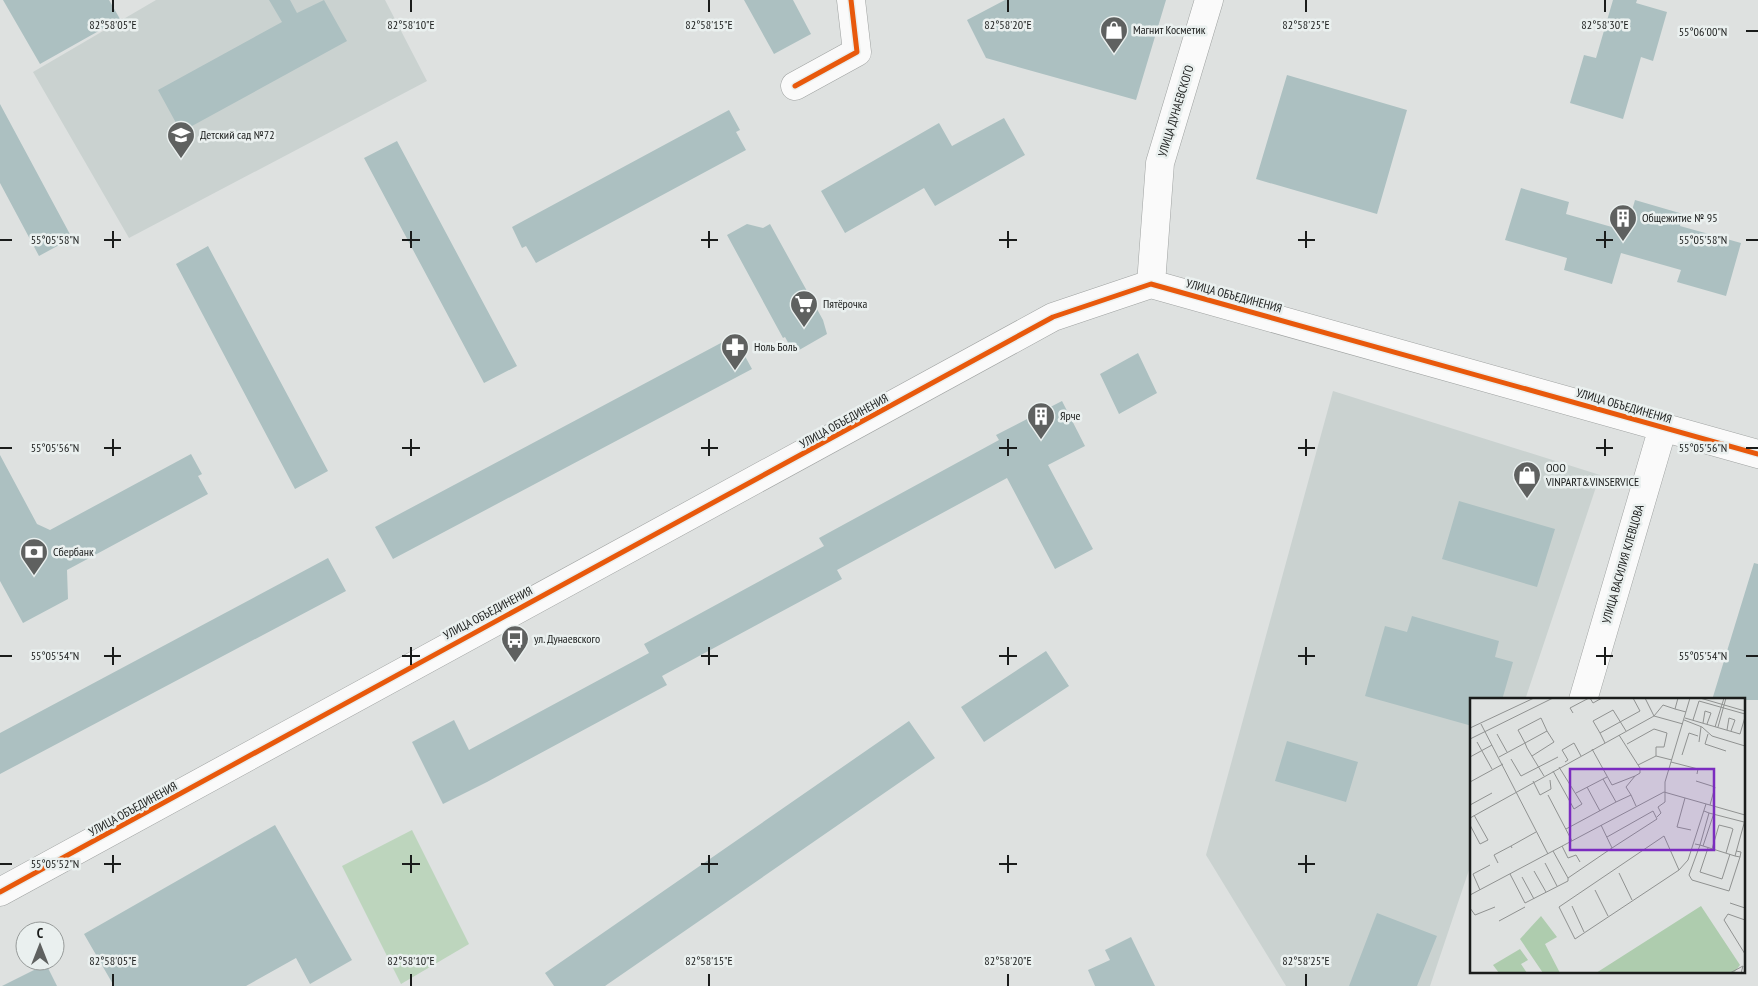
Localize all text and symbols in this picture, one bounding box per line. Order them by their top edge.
shop icon: Магнит Косметик [1099,15,1129,54]
text: 82°58'05"E [89,17,137,32]
text: 82°58'10"E [387,17,435,32]
text: 82°58'15"E [685,17,733,32]
text: 82°58'20"E [984,17,1032,32]
text: 82°58'25"E [1282,17,1330,32]
text: 82°58'30"E [1581,17,1629,32]
place label: Магнит Косметик [1133,22,1206,37]
text: 55°06'00"N [1679,24,1727,39]
street label: УЛИЦА ДУНАЕВСКОГО [1154,63,1197,158]
school or university icon: Детский сад №72 [166,120,196,159]
place label: Детский сад №72 [200,127,275,142]
building icon: Общежитие № 95 [1608,203,1638,242]
place label: Общежитие № 95 [1642,210,1718,225]
text: 55°05'58"N [31,232,79,247]
text: 55°05'58"N [1679,232,1727,247]
street label: УЛИЦА ОБЪЕДИНЕНИЯ [1185,276,1284,316]
supermarket icon: Пятёрочка [789,289,819,328]
place label: Пятёрочка [823,296,867,311]
pharmacy icon: Ноль Боль [720,332,750,371]
place label: Ноль Боль [754,339,798,354]
street label: УЛИЦА ОБЪЕДИНЕНИЯ [1575,385,1674,426]
street label: УЛИЦА ОБЪЕДИНЕНИЯ [797,390,891,451]
building icon: Ярче [1026,401,1056,440]
place label: Ярче [1060,408,1081,423]
text: 55°05'56"N [31,440,79,455]
text: 55°05'56"N [1679,440,1727,455]
shop icon: ООО VINPART&VINSERVICE [1512,460,1542,499]
place label: ООО VINPART&VINSERVICE [1545,460,1639,489]
street label: УЛИЦА ВАСИЛИЯ КЛЕВЦОВА [1598,502,1647,625]
bank icon: Сбербанк [19,537,49,576]
place label: Сбербанк [53,544,94,559]
street label: УЛИЦА ОБЪЕДИНЕНИЯ [441,583,535,642]
bus stop icon: ул. Дунаевского [500,624,530,663]
place label: ул. Дунаевского [534,631,600,646]
text: 55°05'54"N [31,648,79,663]
text: 55°05'54"N [1679,648,1727,663]
inset map [1470,698,1746,974]
street label: УЛИЦА ОБЪЕДИНЕНИЯ [86,778,180,839]
text: 55°05'52"N [31,856,79,871]
north arrow [15,921,65,971]
text: С [37,924,44,942]
text: 82°58'05"E [89,953,137,968]
text: 82°58'10"E [387,953,435,968]
text: 82°58'15"E [685,953,733,968]
text: 82°58'20"E [984,953,1032,968]
text: 82°58'25"E [1282,953,1330,968]

